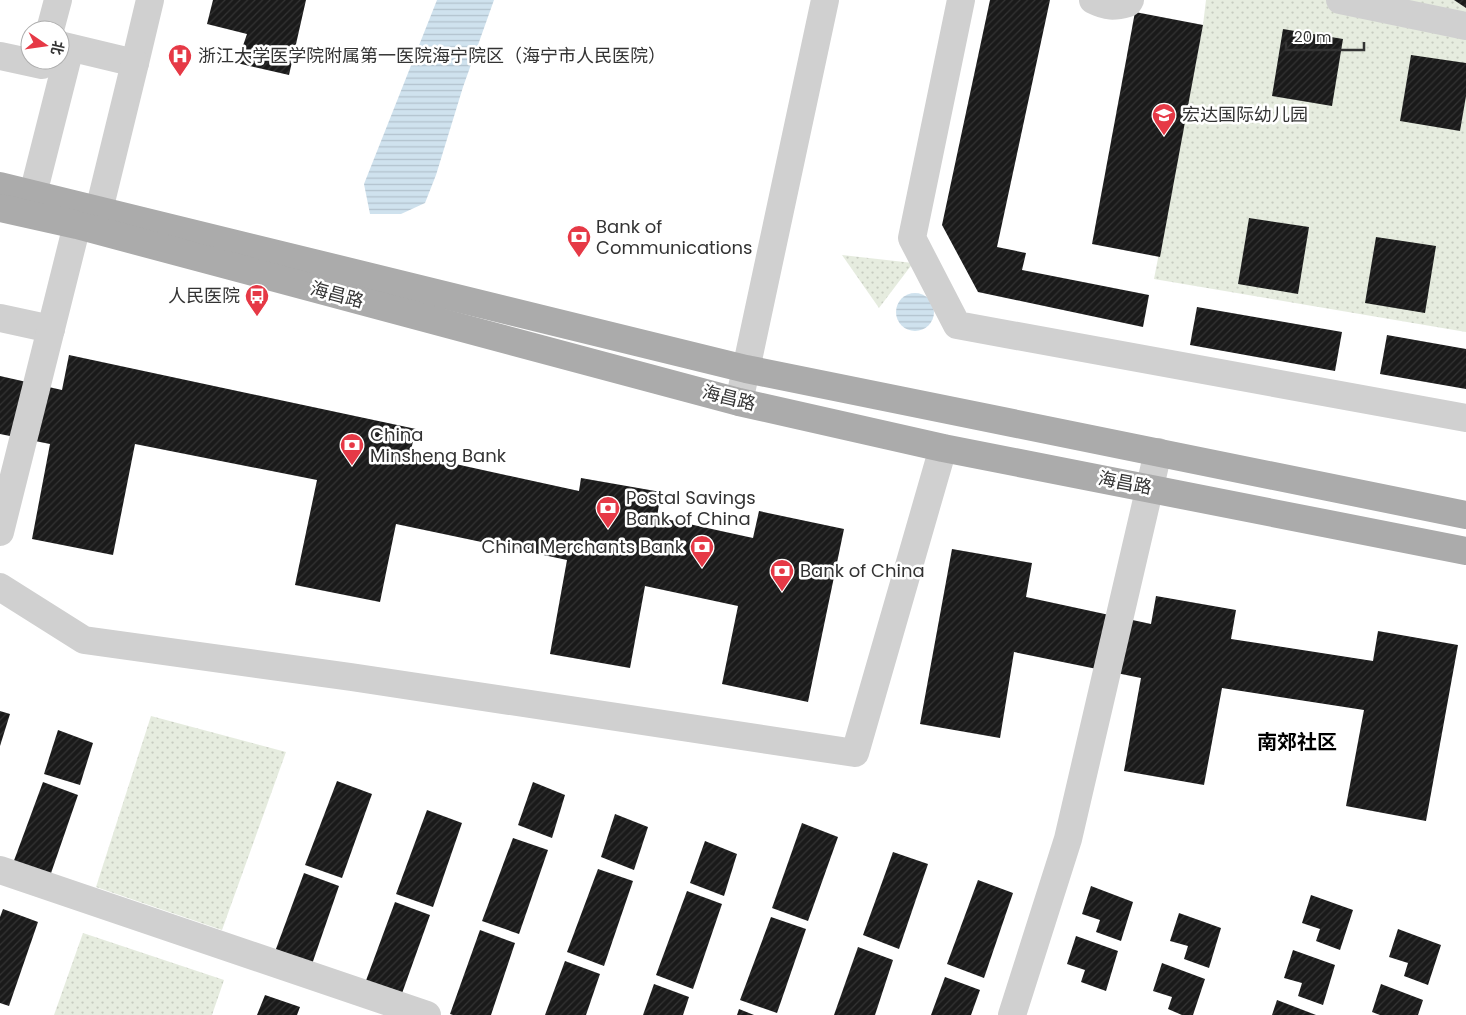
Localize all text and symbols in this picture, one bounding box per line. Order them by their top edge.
north arrow [20,20,70,70]
scale bar [1286,20,1364,52]
text: 20 m [1294,26,1332,47]
text: 北 [46,39,69,57]
hospital icon: 浙江大学医学院附属第一医院海宁院区（海宁市人民医院） [167,43,193,77]
place label: 浙江大学医学院附属第一医院海宁院区（海宁市人民医院） [198,43,666,68]
school or university icon: 宏达国际幼儿园 [1151,102,1177,136]
place label: 宏达国际幼儿园 [1182,102,1308,127]
place label: Bank of Communications [596,214,752,260]
bank icon: Bank of Communications [566,224,592,258]
street label: 海昌路 [308,275,366,314]
place label: 人民医院 [168,283,240,308]
bus stop icon: 人民医院 [244,283,270,317]
street label: 海昌路 [700,379,758,416]
place label: China Minsheng Bank [370,422,507,468]
bank icon: China Minsheng Bank [339,432,365,466]
street label: 海昌路 [1096,465,1154,500]
place label: Postal Savings Bank of China [626,485,756,531]
bank icon: Postal Savings Bank of China [595,495,621,529]
place label: China Merchants Bank [481,534,685,559]
bank icon: China Merchants Bank [689,534,715,568]
bank icon: Bank of China [769,558,795,592]
place label: Bank of China [800,558,925,583]
district label: 南郊社区 [1257,728,1337,756]

